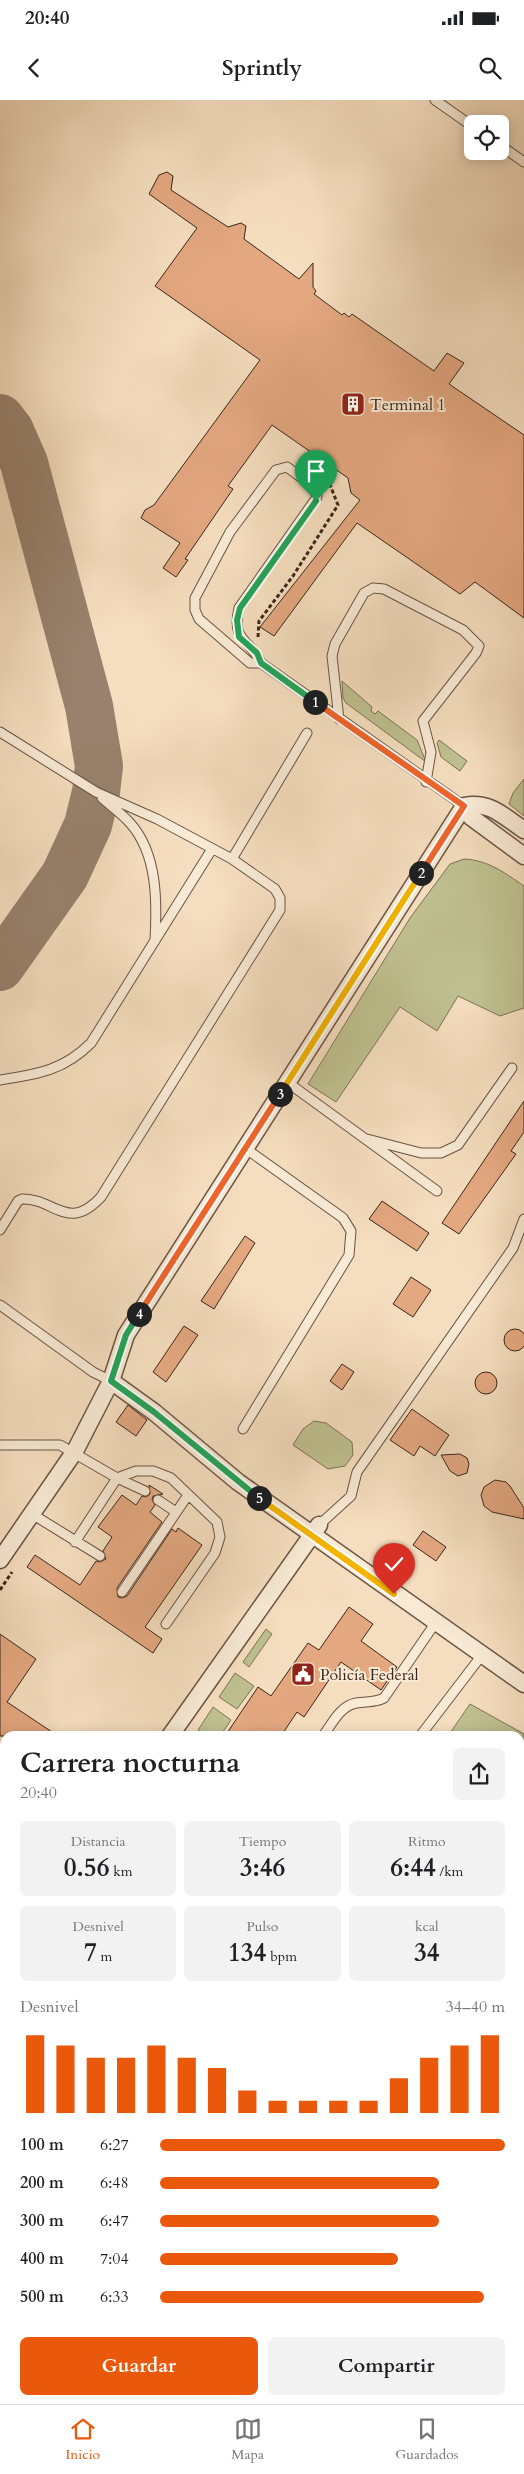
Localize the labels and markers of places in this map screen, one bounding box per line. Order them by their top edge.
building icon: Terminal 1 [340,391,366,417]
place label: Terminal 1 [370,394,445,416]
pin [295,450,337,501]
pin: 1 [302,690,328,714]
pin: 2 [408,860,434,886]
pin: 3 [268,1082,292,1106]
pin: 4 [126,1302,152,1326]
pin: 5 [246,1486,272,1510]
pin [373,1543,415,1594]
public building icon: Policía Federal [290,1661,316,1687]
place label: Policía Federal [320,1664,419,1686]

